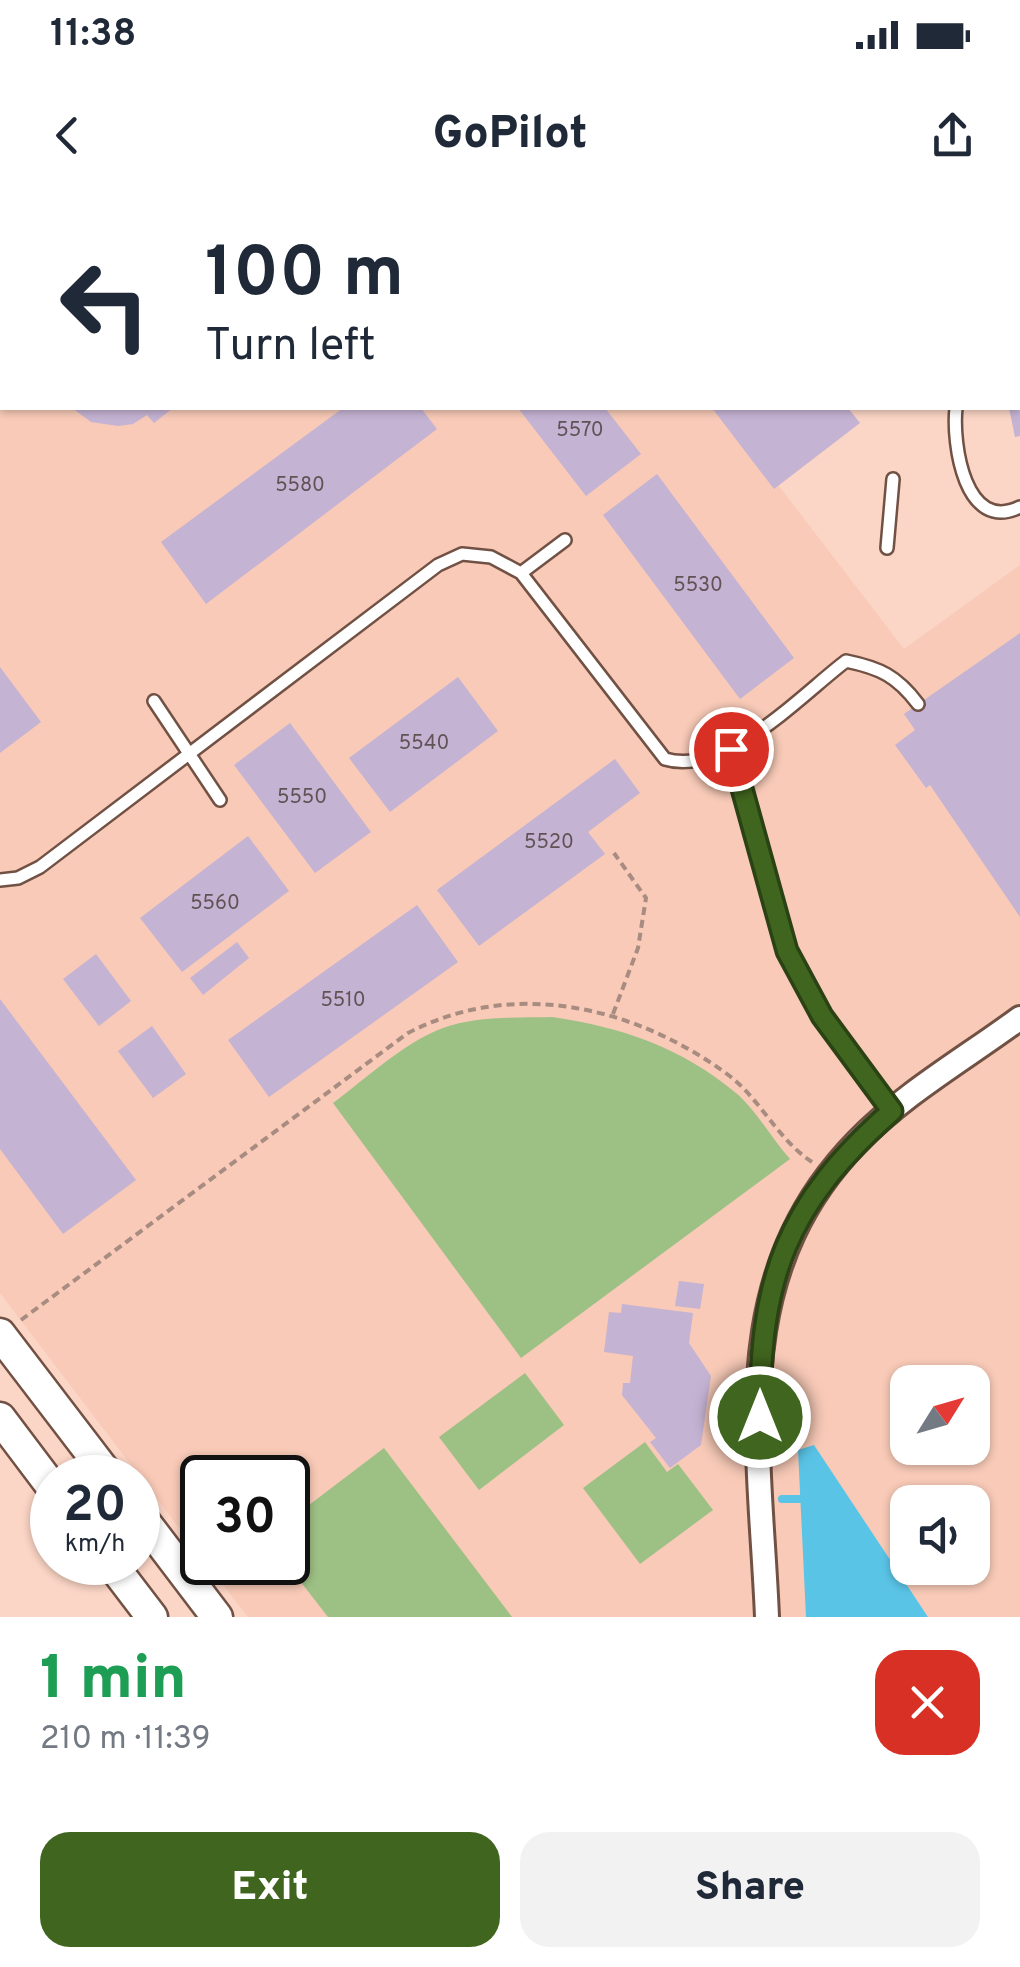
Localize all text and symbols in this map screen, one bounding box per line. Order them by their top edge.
text: 11:38 [50,11,136,60]
text: GoPilot [433,107,587,164]
icon: back [40,108,95,163]
icon: share [925,108,980,163]
text: 100 m [205,232,404,321]
icon: left [40,240,170,370]
text: Turn left [205,319,376,376]
house number: 5570 [556,418,604,444]
house number: 5580 [275,473,325,499]
house number: 5530 [673,573,723,599]
pin [689,707,774,792]
icon: arrive [704,722,759,777]
house number: 5540 [399,731,449,757]
house number: 5550 [277,785,327,811]
house number: 5520 [524,830,574,856]
house number: 5560 [190,891,240,917]
house number: 5510 [320,988,366,1014]
position arrow [708,1365,812,1469]
north arrow [890,1365,990,1465]
map controls [890,1365,990,1585]
speed limit sign: 30 [180,1455,310,1585]
text: 20 [63,1476,127,1539]
button: sound [890,1485,990,1585]
text: km/h [65,1529,125,1561]
text: 1 min [40,1644,187,1720]
button: close [875,1650,980,1755]
text: 210 m · 11:39 [40,1720,211,1760]
button: Exit [40,1832,500,1947]
button: Share [520,1832,980,1947]

